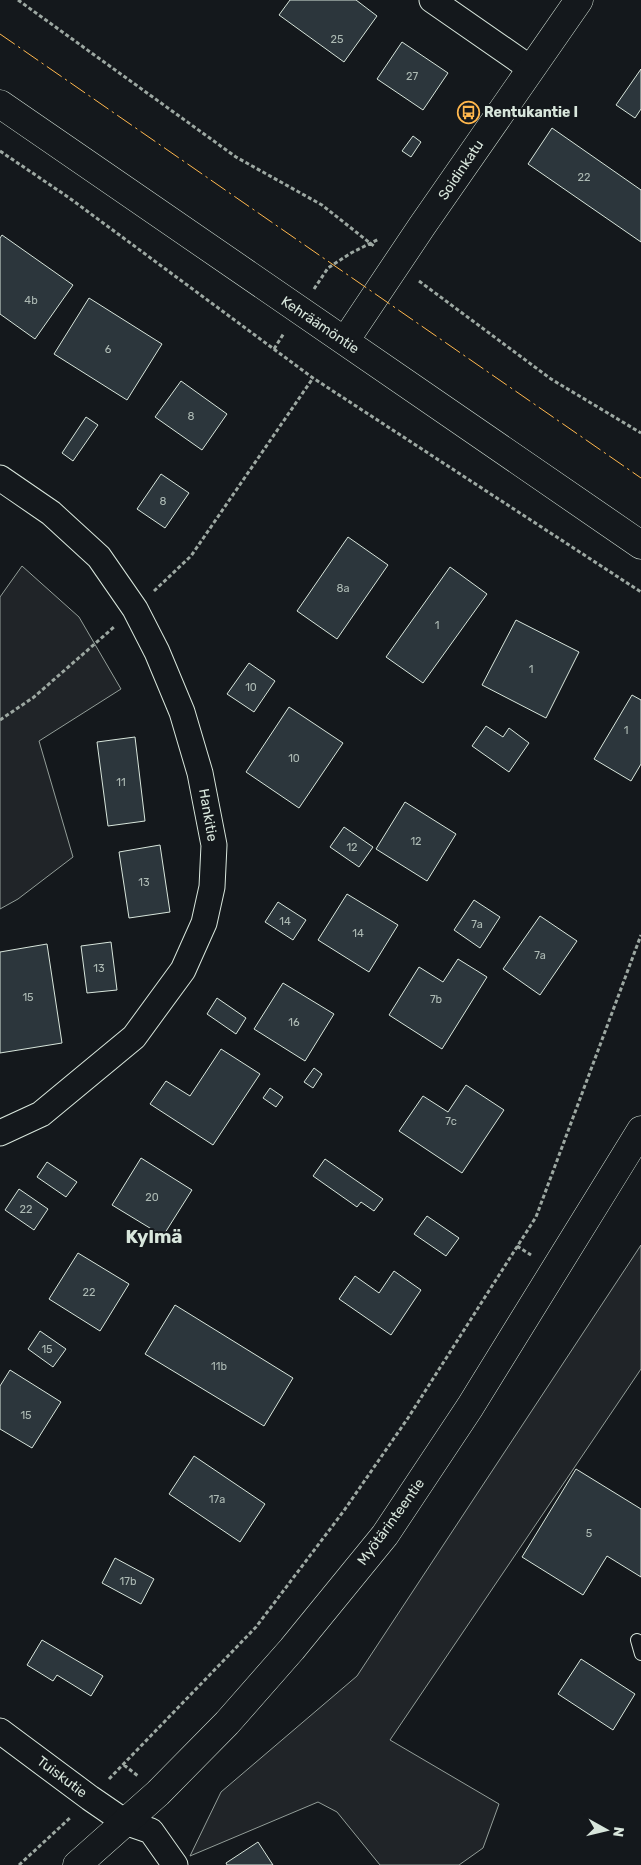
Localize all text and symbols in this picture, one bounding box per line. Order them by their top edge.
house number: 25 [331,33,344,46]
house number: 27 [406,70,418,83]
bus stop icon: Rentukantie I [456,100,480,124]
place label: Rentukantie I [484,104,578,121]
street label: Soidinkatu [435,137,487,203]
house number: 22 [578,171,590,184]
street label: Kehräämöntie [278,293,362,357]
house number: 4b [24,294,38,307]
house number: 6 [105,343,112,356]
house number: 8 [188,410,195,423]
house number: 8 [160,495,167,508]
house number: 8a [336,582,350,595]
house number: 1 [435,619,439,632]
house number: 1 [529,663,533,676]
house number: 10 [245,681,257,694]
house number: 1 [624,724,628,737]
house number: 10 [288,752,300,765]
house number: 11 [116,776,126,789]
street label: Hankitie [195,787,221,843]
house number: 12 [410,835,422,848]
house number: 12 [346,841,358,854]
house number: 13 [138,876,150,889]
house number: 14 [279,915,291,928]
house number: 7a [471,918,483,931]
house number: 14 [352,927,364,940]
house number: 7a [534,949,546,962]
house number: 13 [93,962,105,975]
house number: 15 [22,991,34,1004]
house number: 7b [430,993,442,1006]
house number: 16 [288,1016,300,1029]
house number: 7c [445,1115,457,1128]
house number: 20 [145,1191,159,1204]
house number: 22 [20,1203,32,1216]
district label: Kylmä [125,1225,183,1248]
house number: 22 [83,1286,95,1299]
house number: 15 [41,1343,53,1356]
house number: 11b [211,1360,227,1373]
house number: 15 [20,1409,32,1422]
street label: Myötärinteentie [354,1475,428,1569]
house number: 17a [209,1493,225,1506]
house number: 5 [586,1527,593,1540]
house number: 17b [120,1575,136,1588]
street label: Tuiskutie [34,1753,91,1801]
north arrow [581,1805,631,1855]
text: N [609,1826,627,1838]

